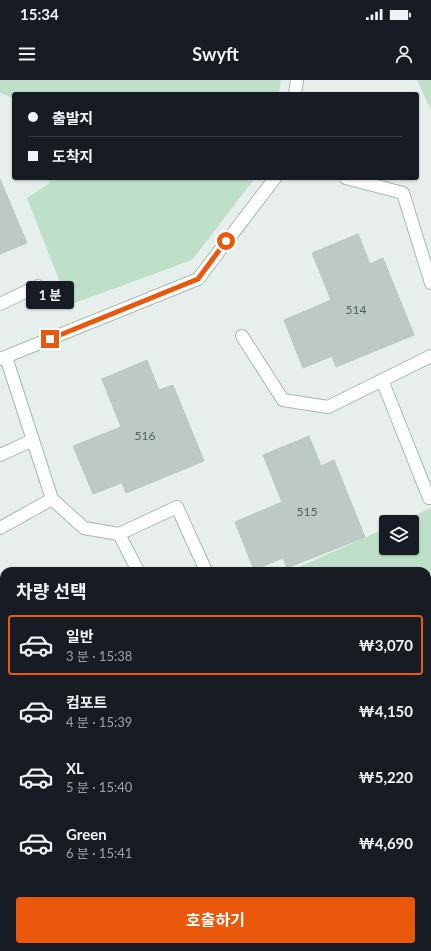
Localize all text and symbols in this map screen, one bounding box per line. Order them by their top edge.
text: 15:34 [20,5,59,23]
icon: menu [16,43,38,65]
text: Swyft [192,43,239,65]
icon: person [393,43,415,65]
text: 출발지 [52,109,93,127]
text: 도착지 [52,147,93,165]
route start [217,232,235,250]
callout: 1 분 [26,281,74,309]
text: 1 분 [39,287,61,303]
house number: 514 [346,302,366,317]
route end [41,330,59,348]
house number: 516 [135,428,155,443]
house number: 515 [297,504,317,519]
map controls [379,515,419,555]
button: layers [379,515,419,555]
text: 차량 선택 [16,580,87,602]
icon: car [18,627,54,663]
text: 일반 [66,627,94,645]
text: ₩3,070 [358,636,413,654]
text: 3 분 · 15:38 [66,648,132,664]
icon: car [18,693,54,729]
text: 컴포트 [66,693,107,711]
text: ₩4,150 [358,702,413,720]
text: 4 분 · 15:39 [66,714,132,730]
icon: car [18,759,54,795]
text: XL [66,759,84,777]
text: ₩5,220 [358,768,413,786]
text: 5 분 · 15:40 [66,779,132,795]
icon: car [18,825,54,861]
text: Green [66,825,107,843]
text: ₩4,690 [358,834,413,852]
text: 6 분 · 15:41 [66,845,132,861]
button: 호출하기 [16,897,415,943]

